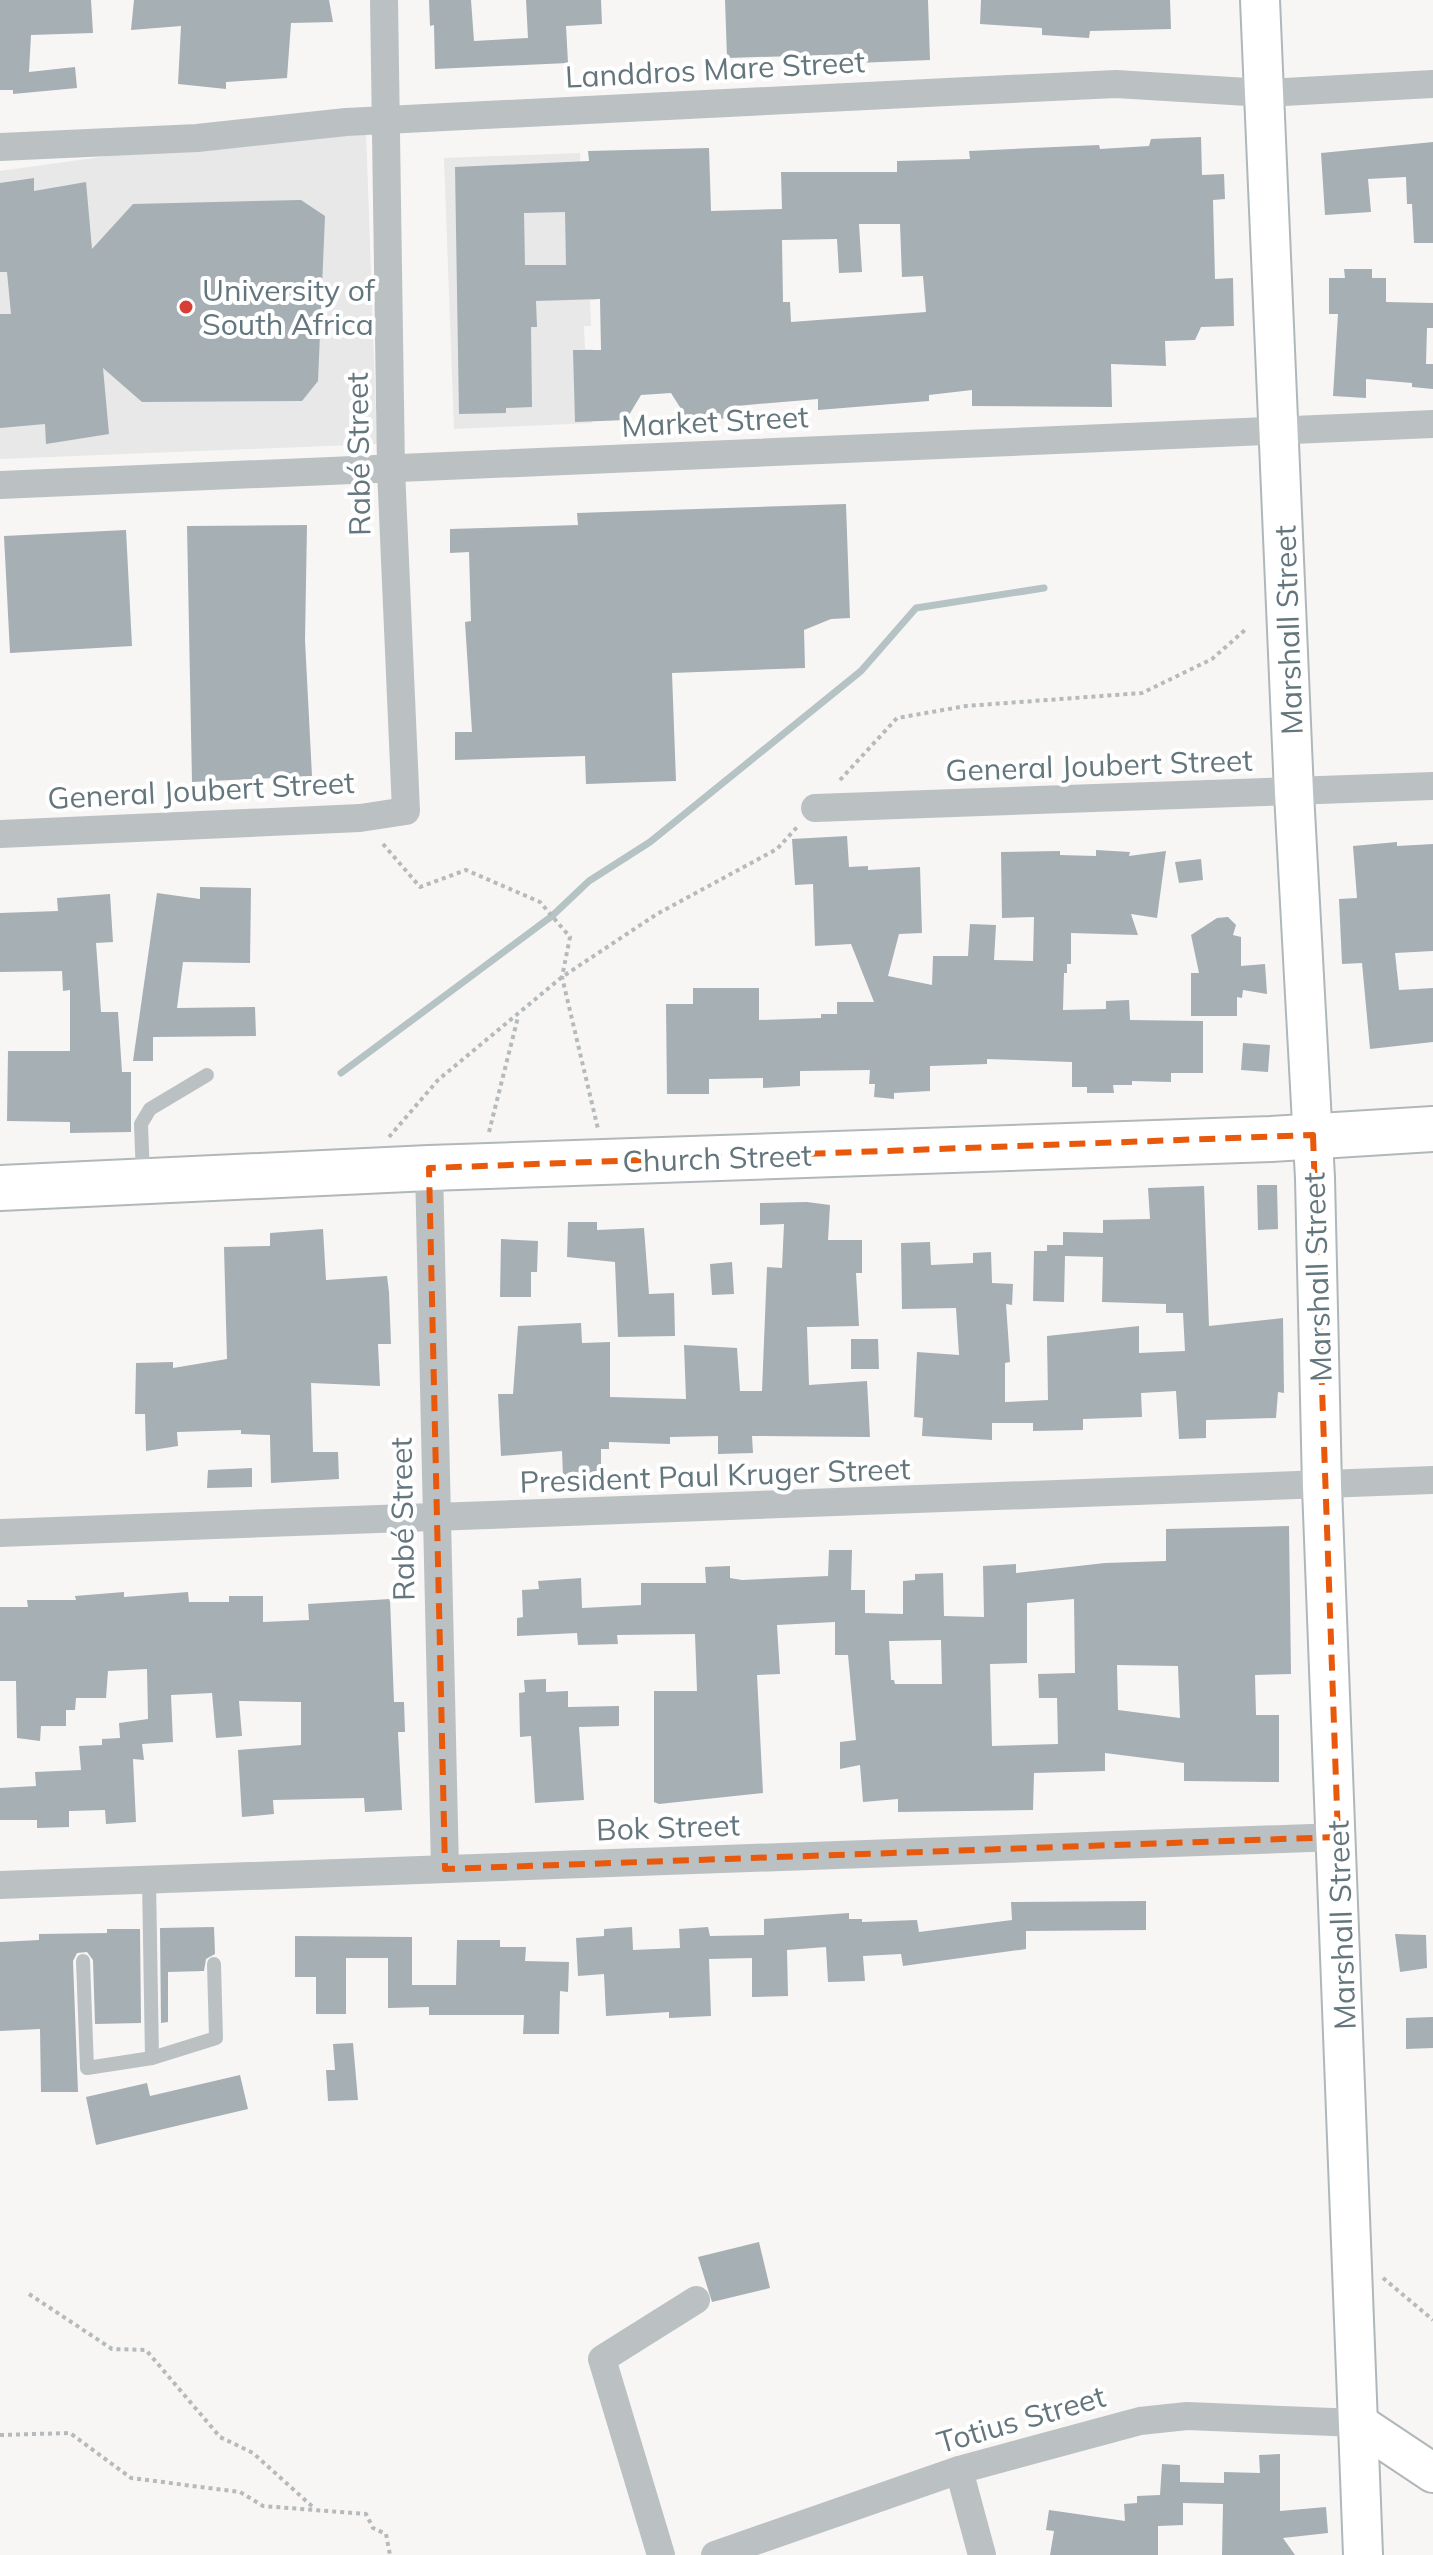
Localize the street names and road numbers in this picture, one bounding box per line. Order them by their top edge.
street label: Landdros Mare Street [564,42,866,96]
street label: Rabé Street [338,372,378,536]
street label: Market Street [620,397,810,445]
street label: Marshall Street [1265,524,1311,736]
street label: General Joubert Street [945,741,1253,789]
street label: General Joubert Street [46,763,356,817]
street label: Church Street [622,1136,812,1180]
street label: Marshall Street [1294,1171,1340,1383]
street label: Rabé Street [382,1437,422,1601]
street label: President Paul Kruger Street [519,1449,911,1501]
street label: Bok Street [595,1806,741,1848]
street label: Marshall Street [1318,1819,1364,2031]
street label: Totius Street [932,2377,1110,2461]

